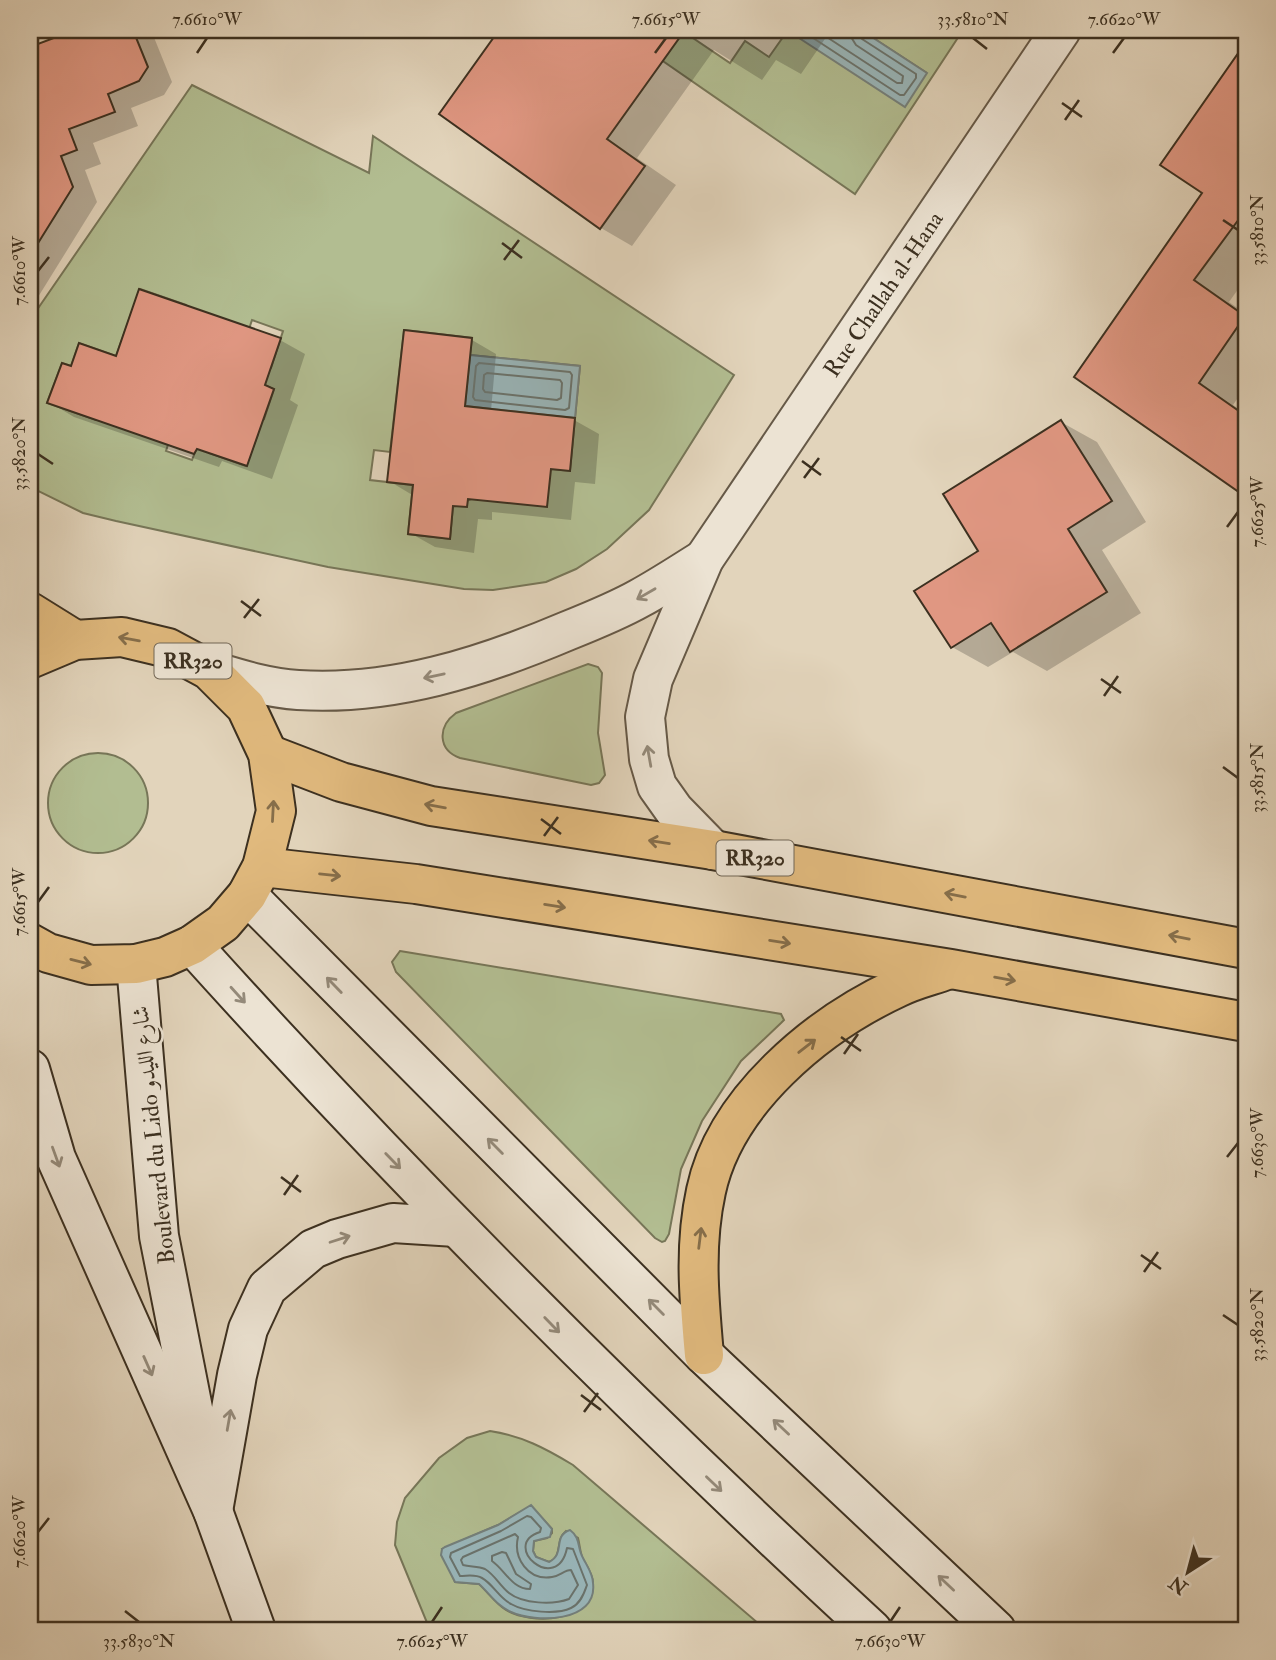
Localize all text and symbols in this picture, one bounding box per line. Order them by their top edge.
text: 7.6610°W [172,8,243,31]
text: 7.6615°W [632,8,701,31]
text: 33.5810°N [937,8,1009,31]
text: 7.6620°W [1088,8,1161,31]
text: 33.5810°N [1246,194,1269,266]
street label: Rue Challah al-Hana [817,205,950,383]
text: 7.6610°W [8,236,31,306]
text: 33.5820°N [8,417,31,491]
text: 7.6625°W [1246,476,1269,548]
one-way arrow [636,587,656,601]
one-way arrow [118,632,141,646]
road number: RR320 [154,644,232,678]
one-way arrow [424,671,446,684]
text: 33.5815°N [1246,743,1269,813]
one-way arrow [642,745,655,768]
one-way arrow [424,799,447,812]
one-way arrow [267,800,280,823]
one-way arrow [648,835,671,848]
road number: RR320 [716,840,794,876]
text: 7.6615°W [8,867,31,936]
one-way arrow [318,868,341,881]
one-way arrow [945,888,967,901]
one-way arrow [543,900,566,913]
one-way arrow [1168,930,1191,943]
one-way arrow [768,936,791,949]
one-way arrow [69,956,92,969]
one-way arrow [993,972,1015,986]
one-way arrow [325,977,342,994]
one-way arrow [230,986,246,1004]
street label: Boulevard du Lido شارع الليدو [126,1004,186,1265]
one-way arrow [797,1038,815,1053]
text: 7.6630°W [1246,1107,1269,1178]
one-way arrow [487,1138,504,1155]
one-way arrow [51,1146,63,1168]
one-way arrow [385,1152,402,1169]
one-way arrow [693,1227,706,1250]
one-way arrow [329,1232,351,1244]
text: 33.5820°N [1246,1288,1269,1362]
one-way arrow [648,1298,665,1315]
one-way arrow [543,1316,560,1333]
one-way arrow [142,1354,155,1376]
one-way arrow [223,1409,236,1432]
one-way arrow [772,1419,790,1435]
one-way arrow [705,1476,722,1493]
text: 7.6620°W [8,1495,31,1568]
north arrow [1154,1538,1224,1608]
text: N [1164,1570,1193,1600]
one-way arrow [938,1575,955,1592]
text: 33.5830°N [103,1630,175,1653]
text: 7.6625°W [396,1630,468,1653]
text: 7.6630°W [855,1630,926,1653]

